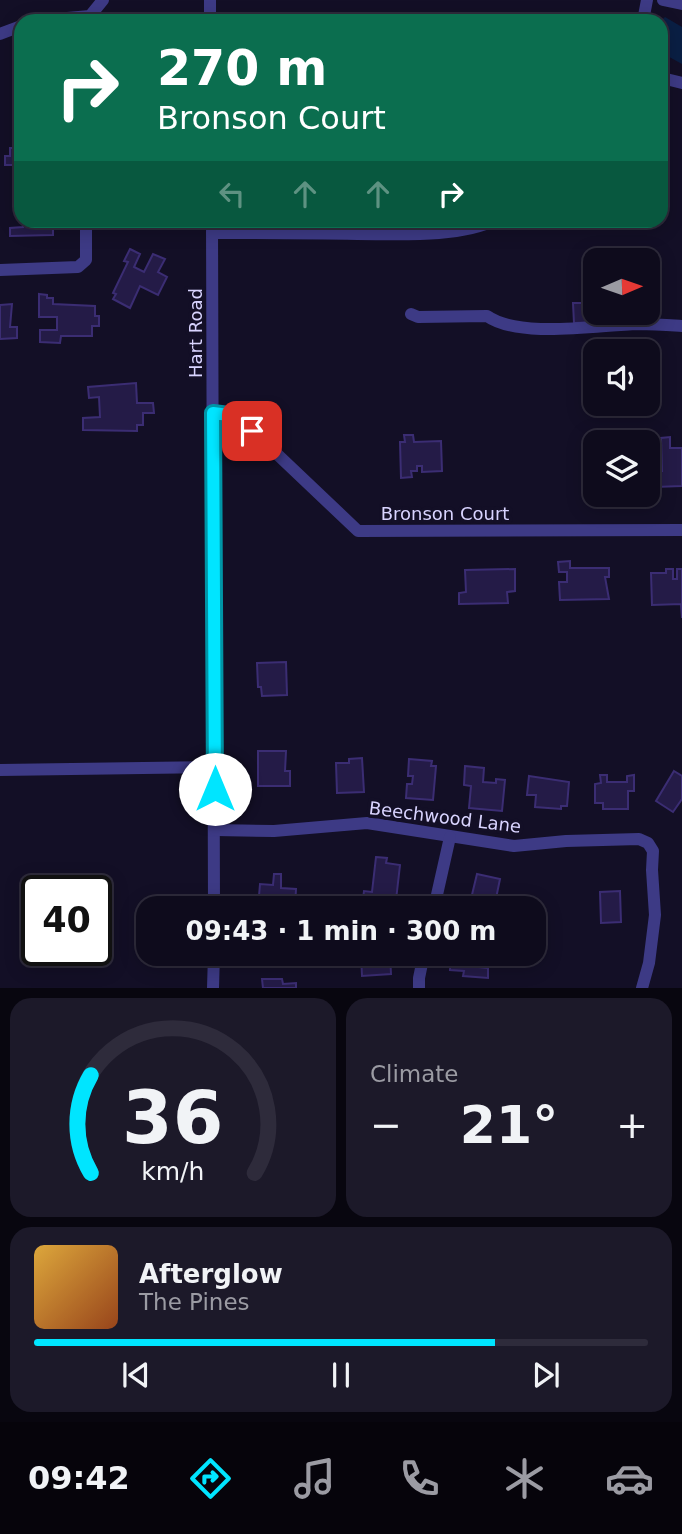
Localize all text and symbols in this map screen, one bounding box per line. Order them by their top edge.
text: 270 m [157,40,327,97]
icon: right [42,42,133,133]
text: Bronson Court [157,99,386,137]
icon: left [213,175,251,213]
icon: ahead [286,175,324,213]
icon: ahead [359,175,397,213]
icon: right [432,175,470,213]
north arrow [583,248,660,326]
map controls [583,248,660,507]
street label: Hart Road [185,288,206,378]
button: sound [583,339,660,416]
pin [222,401,282,461]
icon: arrive [233,412,271,450]
button: layers [583,430,660,507]
street label: Bronson Court [381,503,509,524]
position arrow [178,752,252,826]
street label: Beechwood Lane [368,797,522,837]
speed limit sign: 40 [21,875,112,966]
text: 09:43 · 1 min · 300 m [186,916,496,946]
text: Climate [370,1061,459,1087]
text: 36 [122,1076,224,1161]
text: 21° [460,1095,558,1155]
text: − [370,1103,402,1147]
text: + [616,1103,648,1147]
text: km/h [141,1157,205,1186]
text: Afterglow [139,1259,283,1289]
text: The Pines [139,1289,250,1315]
icon: previous [117,1356,155,1394]
icon: pause [322,1356,360,1394]
icon: next [527,1356,565,1394]
icon: directions [186,1454,235,1503]
icon: music [290,1454,339,1503]
icon: phone [395,1454,444,1503]
icon: climate [500,1454,549,1503]
icon: car [605,1454,654,1503]
text: 09:42 [28,1459,130,1497]

